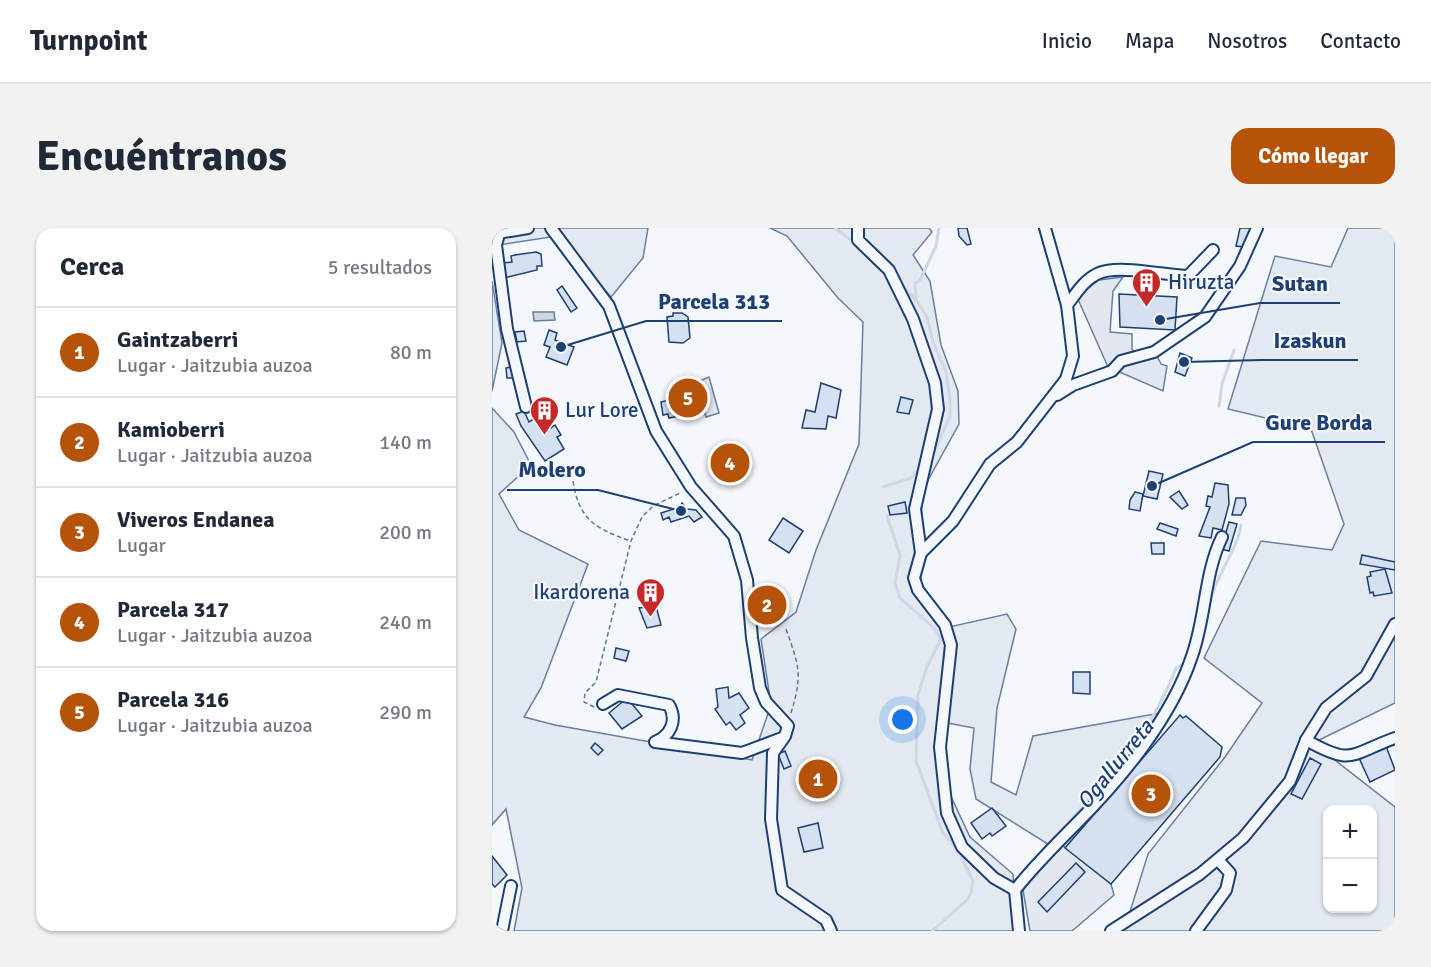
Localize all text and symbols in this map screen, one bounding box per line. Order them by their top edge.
text: Turnpoint [30,24,147,58]
text: Inicio [1042,28,1092,54]
text: Mapa [1125,28,1174,54]
text: Nosotros [1207,28,1287,54]
text: Contacto [1320,28,1401,54]
button: Cómo llegar [1231,128,1395,184]
text: Encuéntranos [36,131,287,182]
text: Cerca [60,251,124,283]
text: 5 resultados [328,255,432,280]
callout: Sutan [1260,263,1340,303]
building icon: Hiruzta [1131,266,1163,308]
place label: Hiruzta [1168,269,1234,295]
text: Sutan [1272,270,1328,297]
callout: Parcela 313 [646,281,782,321]
text: Parcela 313 [658,288,770,315]
callout: Izaskun [1261,320,1358,360]
text: Gaintzaberri [117,326,238,353]
text: Izaskun [1273,327,1347,354]
text: 1 [74,340,85,365]
text: 80 m [390,340,432,365]
text: Lugar · Jaitzubia auzoa [117,353,313,378]
pin: 5 [668,376,708,420]
building icon: Lur Lore [528,394,560,436]
place label: Lur Lore [565,397,638,423]
callout: Gure Borda [1253,402,1385,442]
text: Gure Borda [1265,409,1373,436]
text: Kamioberri [117,416,225,443]
text: 2 [74,430,85,455]
text: 140 m [379,430,432,455]
pin: 4 [710,440,750,486]
text: Lugar · Jaitzubia auzoa [117,443,313,468]
callout: Molero [507,450,598,490]
text: Molero [518,456,586,483]
text: Viveros Endanea [117,506,275,533]
text: 3 [74,520,85,545]
text: 200 m [379,520,432,545]
text: Lugar [117,533,166,558]
building icon: Ikardorena [635,576,667,618]
place label: Ikardorena [533,579,630,605]
pin: 2 [748,582,786,628]
text: Parcela 317 [117,596,229,623]
text: 4 [74,610,85,635]
text: 240 m [379,610,432,635]
text: Lugar · Jaitzubia auzoa [117,623,313,648]
text: Parcela 316 [117,686,229,713]
text: 5 [74,700,85,725]
text: 290 m [379,700,432,725]
your location [888,705,917,734]
text: Lugar · Jaitzubia auzoa [117,713,313,738]
water label: Ogallurreta [1071,713,1160,814]
pin: 1 [798,756,838,802]
pin: 3 [1132,772,1170,816]
map controls [1323,805,1377,913]
button: + [1323,805,1377,859]
button: − [1323,859,1377,913]

